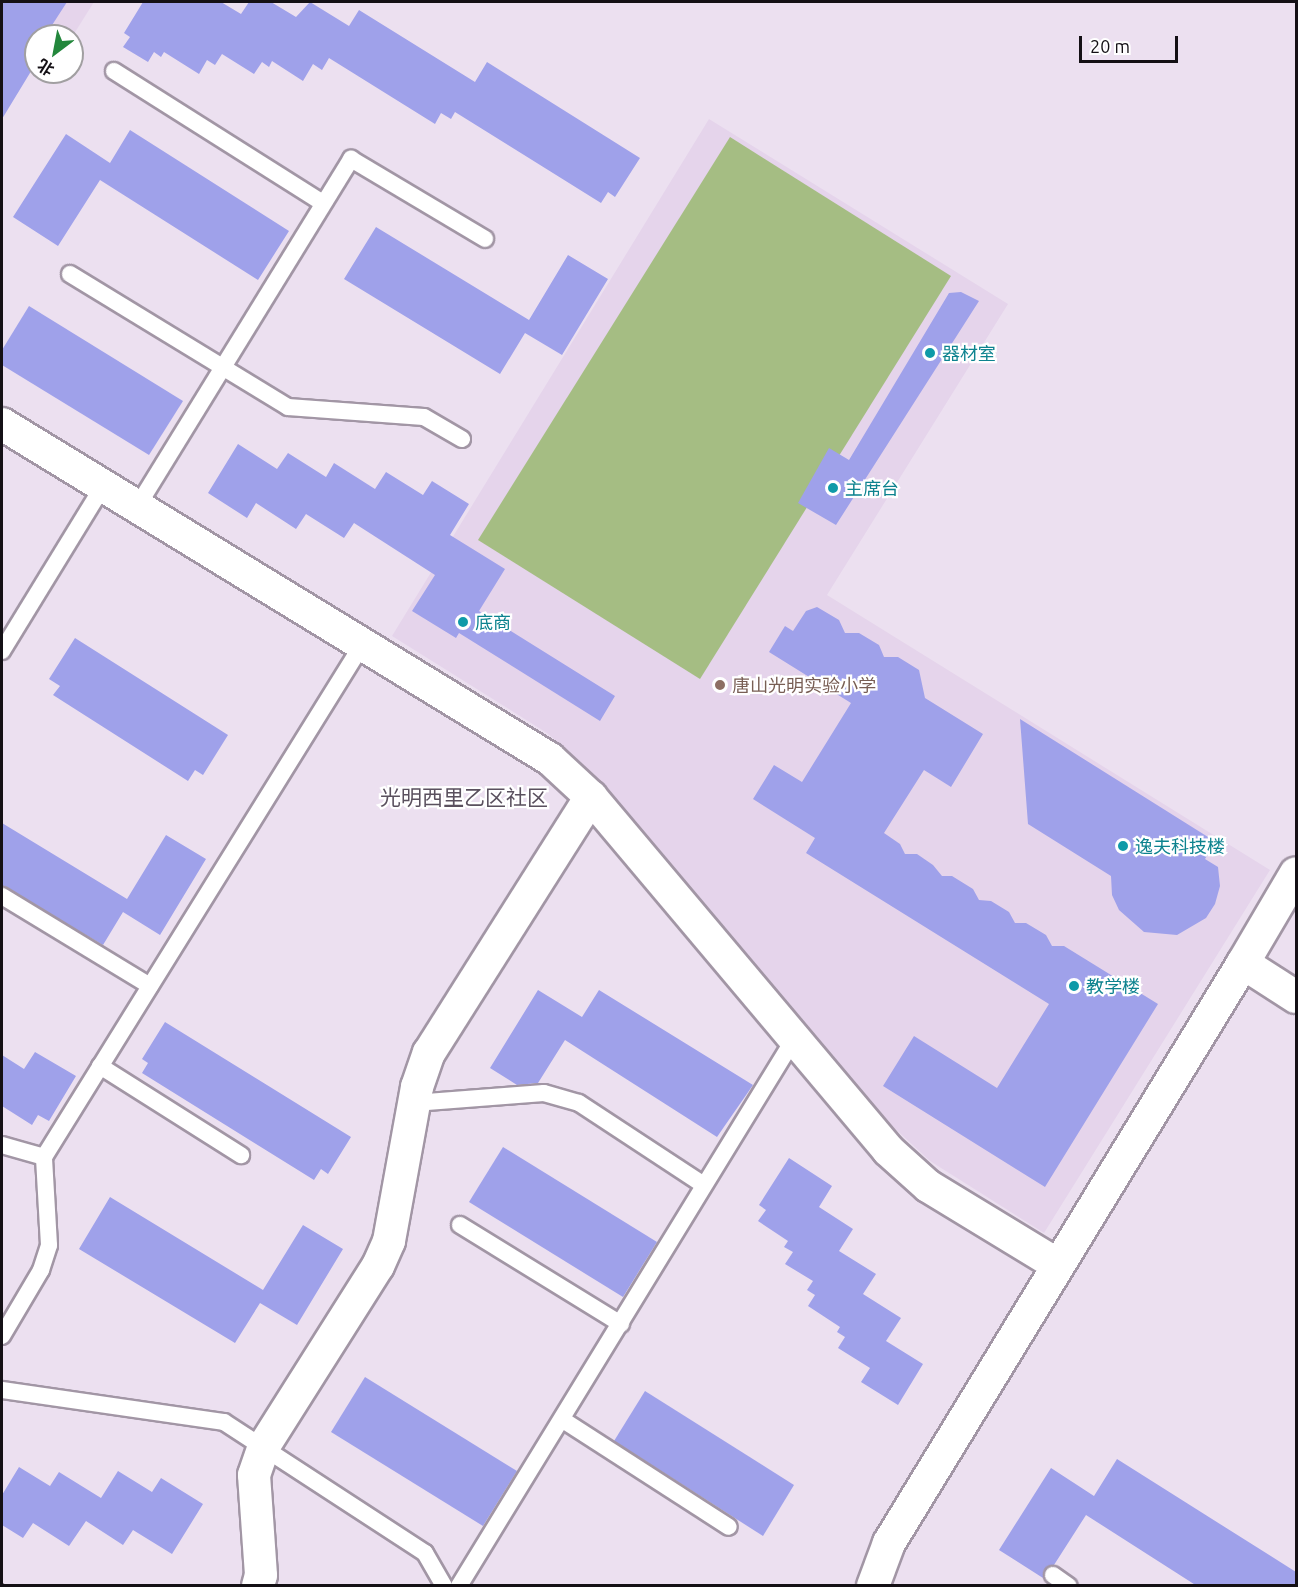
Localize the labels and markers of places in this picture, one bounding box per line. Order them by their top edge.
place label: 器材室 [942,342,996,364]
marker: 器材室 [923,346,937,360]
place label: 主席台 [845,477,899,499]
marker: 主席台 [826,481,840,495]
place label: 底商 [475,611,511,633]
marker: 底商 [456,615,470,629]
place label: 唐山光明实验小学 [732,674,876,696]
marker: 唐山光明实验小学 [713,678,727,692]
place label: 逸夫科技楼 [1135,835,1225,857]
marker: 逸夫科技楼 [1116,839,1130,853]
place label: 教学楼 [1086,975,1140,997]
marker: 教学楼 [1067,979,1081,993]

